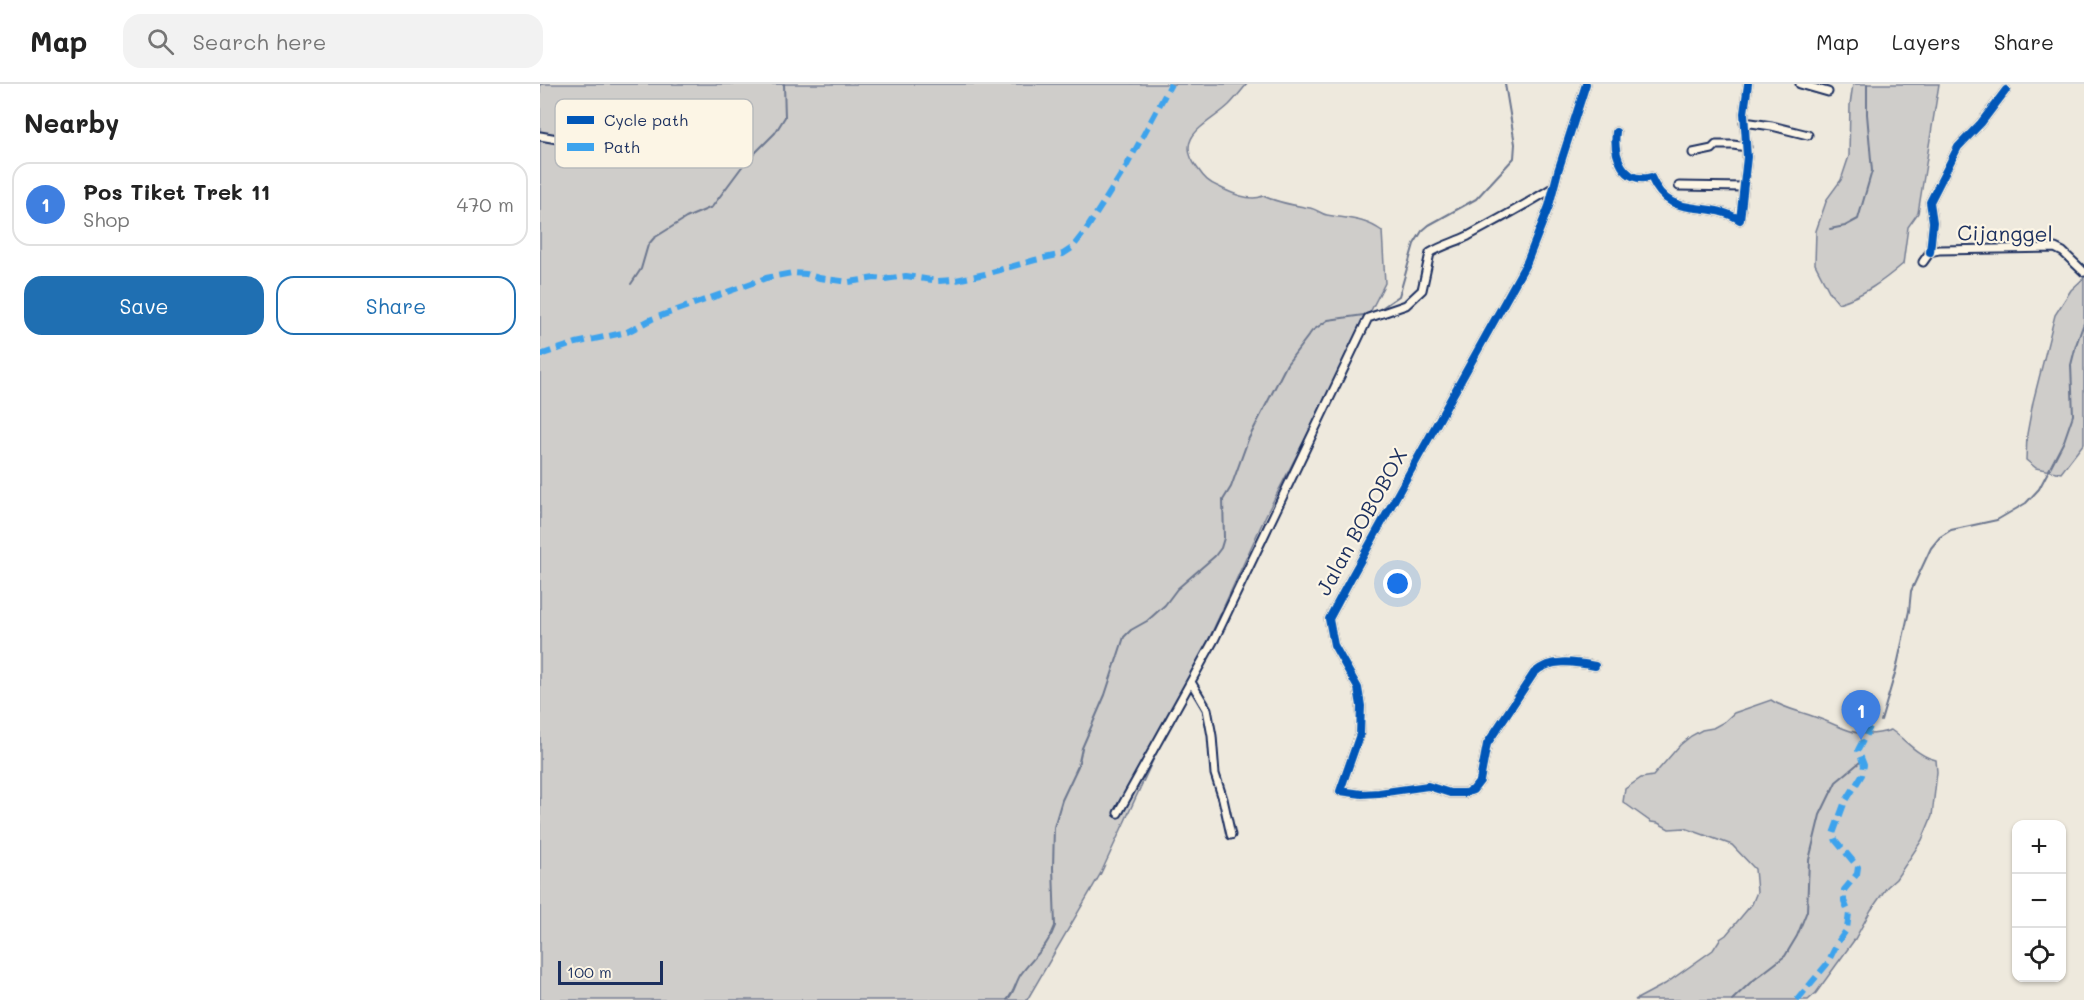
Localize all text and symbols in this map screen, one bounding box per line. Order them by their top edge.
search box [123,14,543,68]
text: Map [30,23,87,59]
icon: search [144,25,177,58]
text: Search here [192,27,326,56]
text: Map [1816,28,1859,55]
text: Layers [1892,28,1961,55]
text: Share [1994,28,2054,55]
legend [555,99,753,168]
text: Nearby [24,106,119,140]
text: Cycle path [604,109,688,130]
text: Path [604,136,640,157]
text: Pos Tiket Trek 11 [83,177,270,206]
text: 1 [41,191,50,217]
text: 470 m [456,191,514,217]
text: Shop [83,206,130,232]
street label: Cijanggel [1957,218,2053,247]
button: Save [24,276,264,335]
button: Share [276,276,516,335]
street label: Jalan BOBOBOX [1309,443,1412,600]
your location [1383,569,1412,598]
pin: 1 [1842,690,1880,740]
map controls [2012,820,2066,982]
button: + [2012,820,2066,874]
button: − [2012,874,2066,928]
button: locate [2012,928,2066,982]
scale bar [558,958,663,986]
text: 100 m [567,961,612,982]

